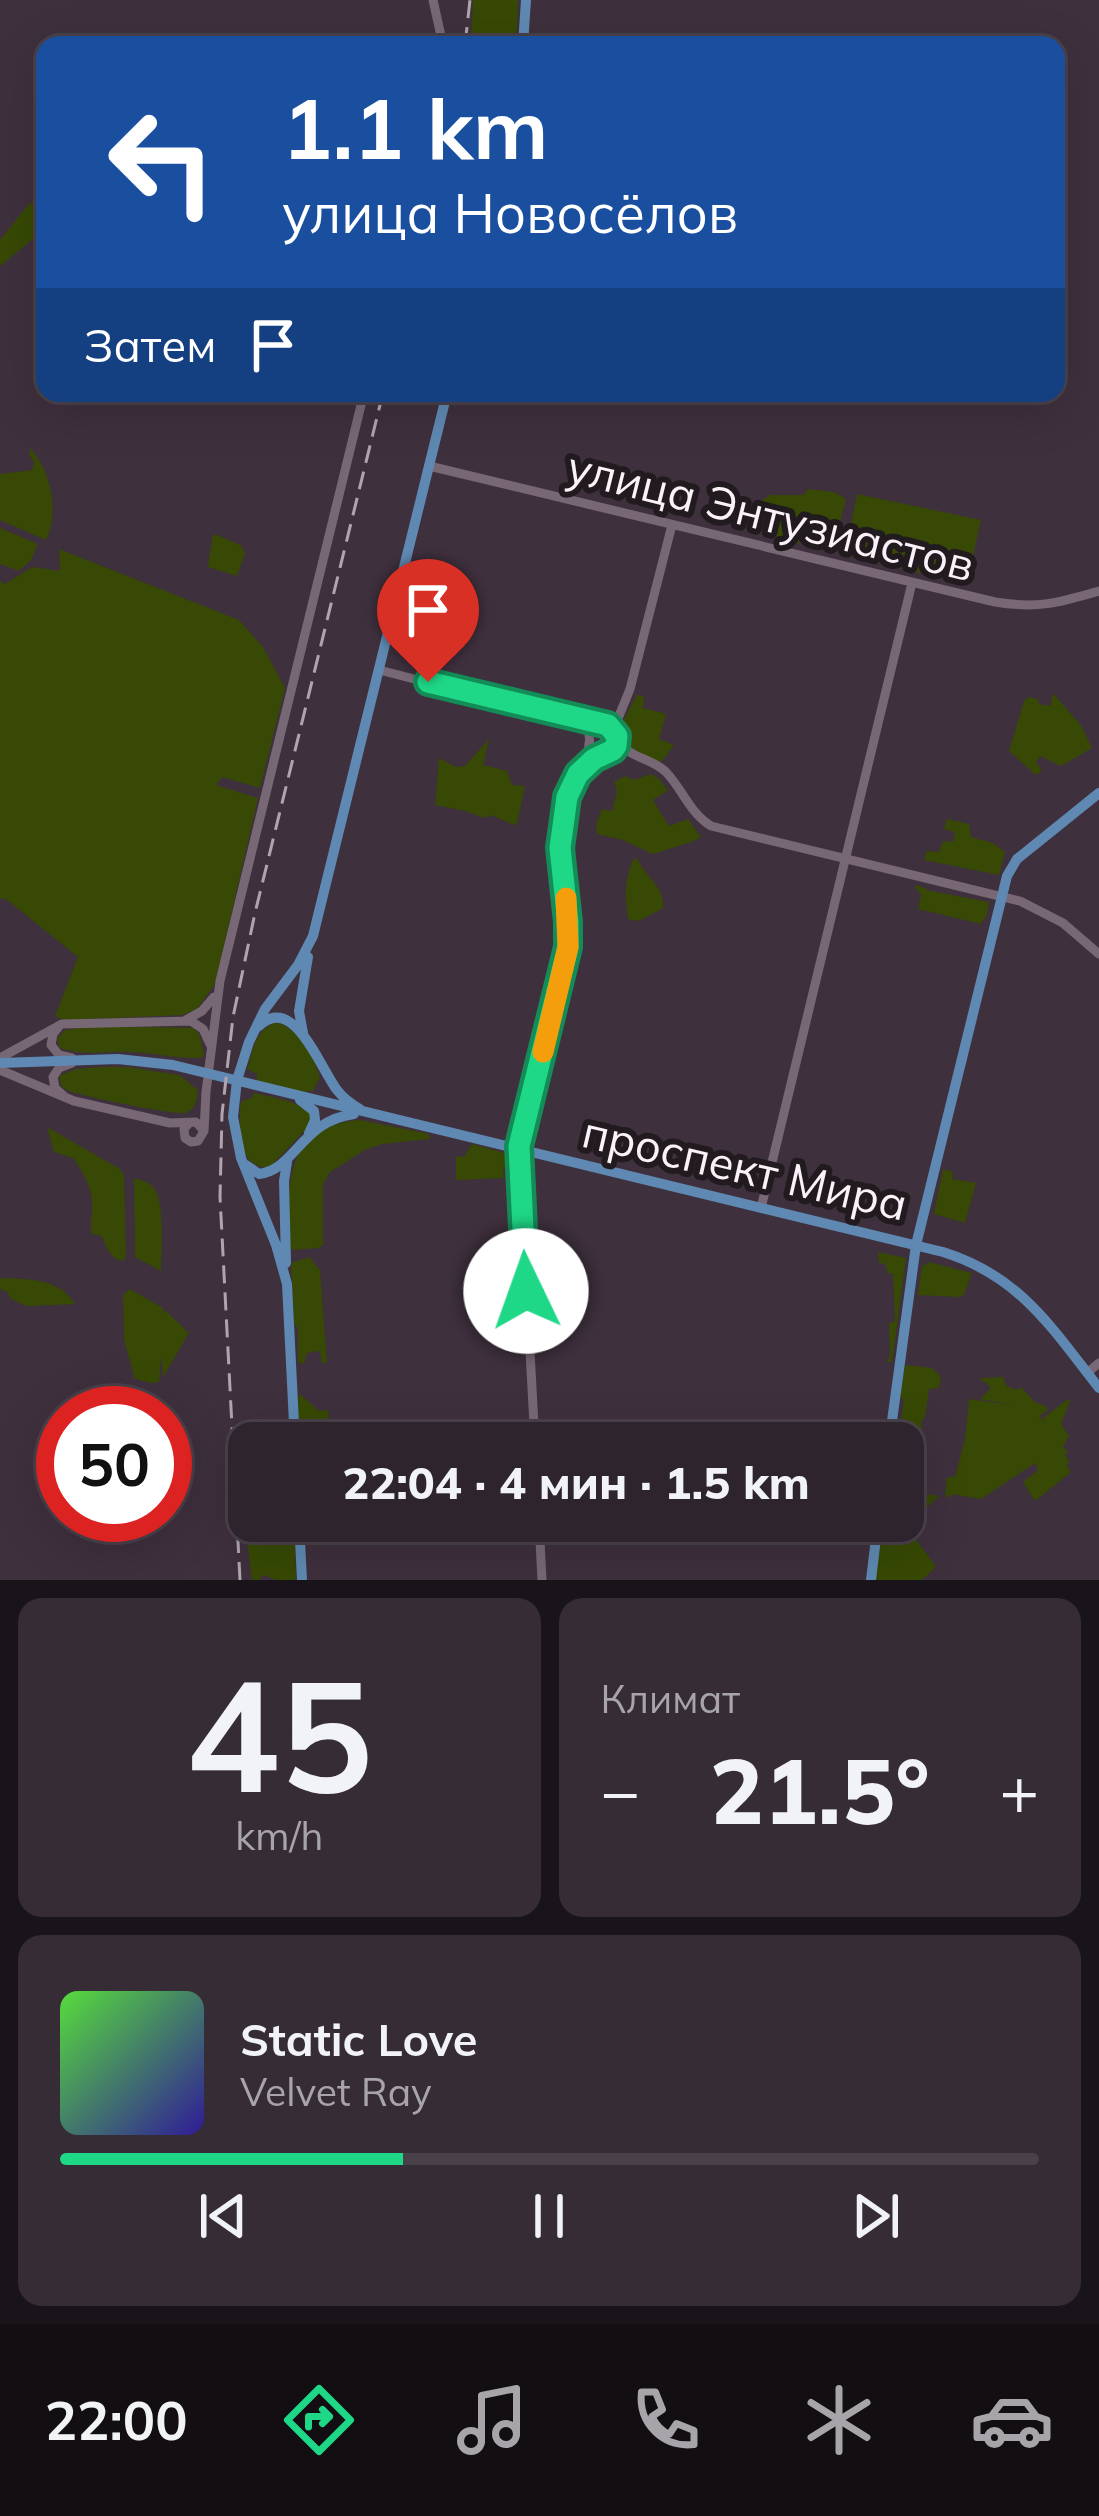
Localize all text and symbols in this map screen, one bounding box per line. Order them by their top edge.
text: 1.1 km [282,75,549,180]
icon: left [84,84,240,240]
text: улица Новосёлов [282,179,738,247]
icon: arrive [240,312,306,378]
text: Затем [84,317,216,373]
street label: улица Энтузиастов [562,437,980,593]
pin [377,559,479,682]
icon: arrive [395,577,461,643]
street label: проспект Мира [577,1102,913,1232]
position arrow [463,1228,589,1354]
speed limit sign: 50 [36,1386,192,1542]
text: 22:04 · 4 мин · 1.5 km [342,1454,810,1510]
text: 45 [186,1635,373,1831]
text: Климат [601,1674,740,1723]
text: 21.5° [710,1734,930,1847]
text: − [601,1749,640,1832]
text: + [999,1749,1039,1832]
text: km/h [235,1811,323,1860]
text: Static Love [240,2011,477,2067]
text: Velvet Ray [240,2067,432,2116]
icon: previous [190,2183,256,2249]
icon: pause [516,2183,582,2249]
icon: next [843,2183,909,2249]
icon: directions [277,2378,361,2462]
icon: music [450,2378,534,2462]
icon: phone [624,2378,708,2462]
icon: climate [797,2378,881,2462]
icon: car [970,2378,1054,2462]
text: 22:00 [45,2386,188,2454]

